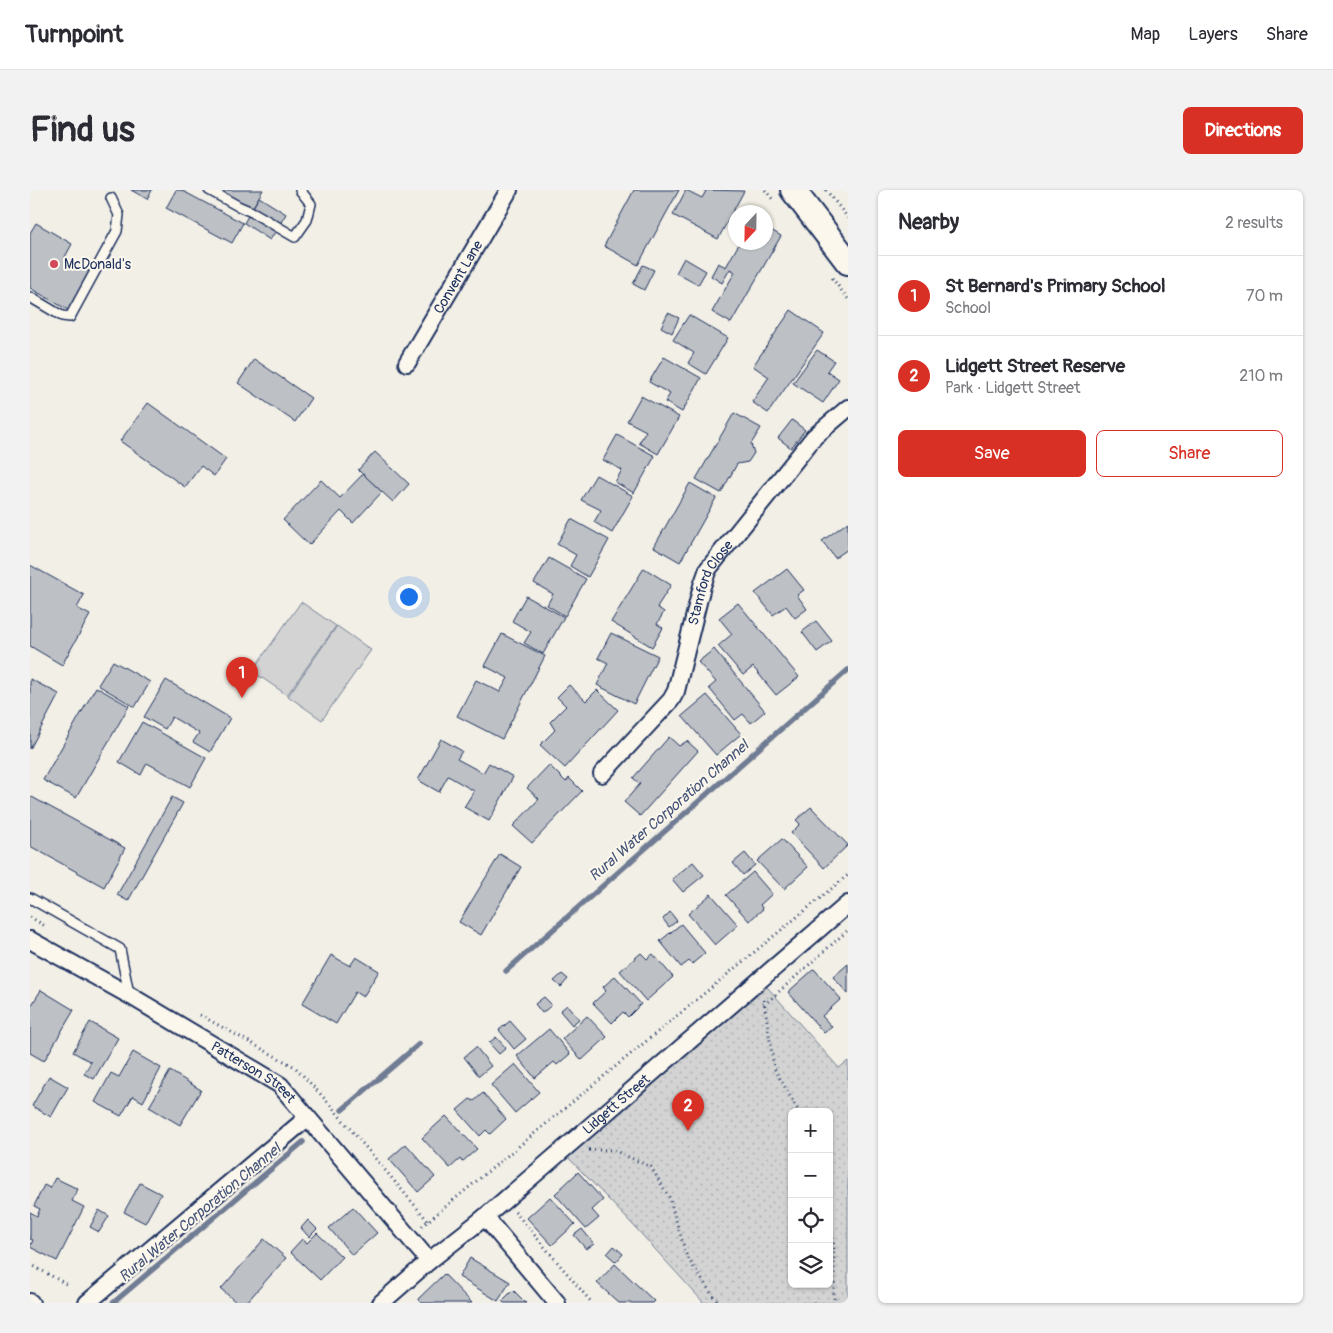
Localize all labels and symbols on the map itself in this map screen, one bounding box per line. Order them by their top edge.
north arrow [728,205,773,250]
street label: Convent Lane [430,237,486,317]
place label: McDonald's [64,256,132,273]
marker: McDonald's [48,258,60,270]
street label: Stamford Close [684,537,736,627]
your location [396,584,422,610]
pin: 1 [226,657,258,698]
water label: Rural Water Corporation Channel [585,735,754,886]
street label: Patterson Street [208,1037,300,1106]
street label: Lidgett Street [579,1070,653,1138]
pin: 2 [672,1090,704,1131]
water label: Rural Water Corporation Channel [115,1139,286,1286]

